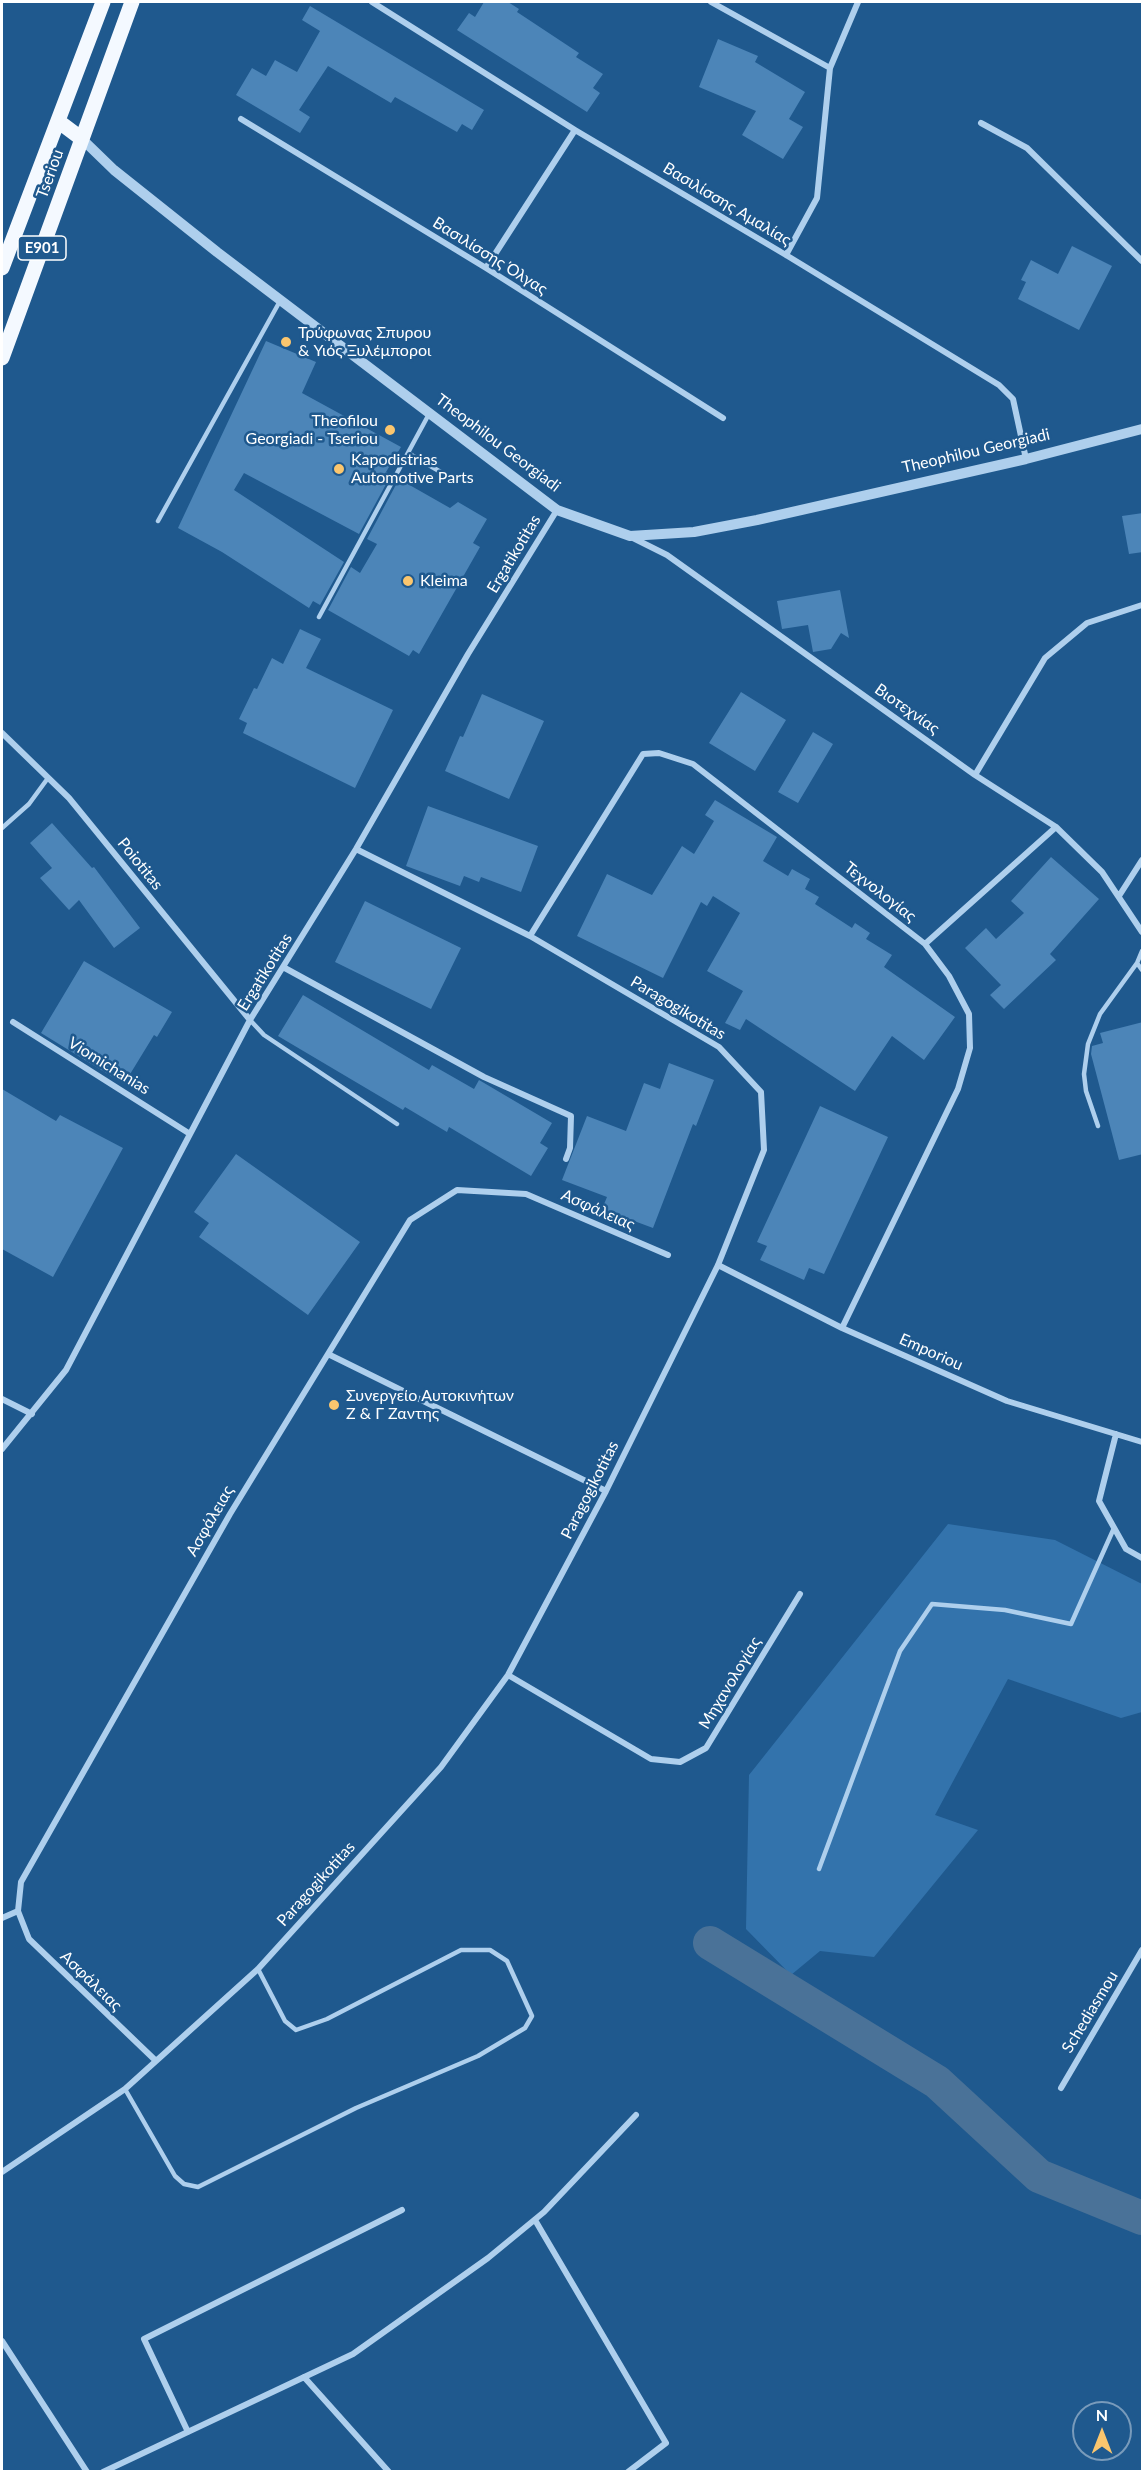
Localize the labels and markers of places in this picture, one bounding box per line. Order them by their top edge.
place label: Τρύφωνας Σπυρου & Υιός Ξυλέμποροι [298,323,431,361]
marker: Τρύφωνας Σπυρου & Υιός Ξυλέμποροι [279,335,293,349]
place label: Theofilou Georgiadi - Tseriou [246,411,378,449]
marker: Theofilou Georgiadi - Tseriou [383,423,397,437]
place label: Kapodistrias Automotive Parts [351,450,474,488]
marker: Kapodistrias Automotive Parts [332,462,346,476]
place label: Kleima [420,571,468,591]
marker: Kleima [401,574,415,588]
place label: Συνεργείο Αυτοκινήτων Ζ & Γ Ζαντης [346,1386,514,1424]
marker: Συνεργείο Αυτοκινήτων Ζ & Γ Ζαντης [327,1398,341,1412]

